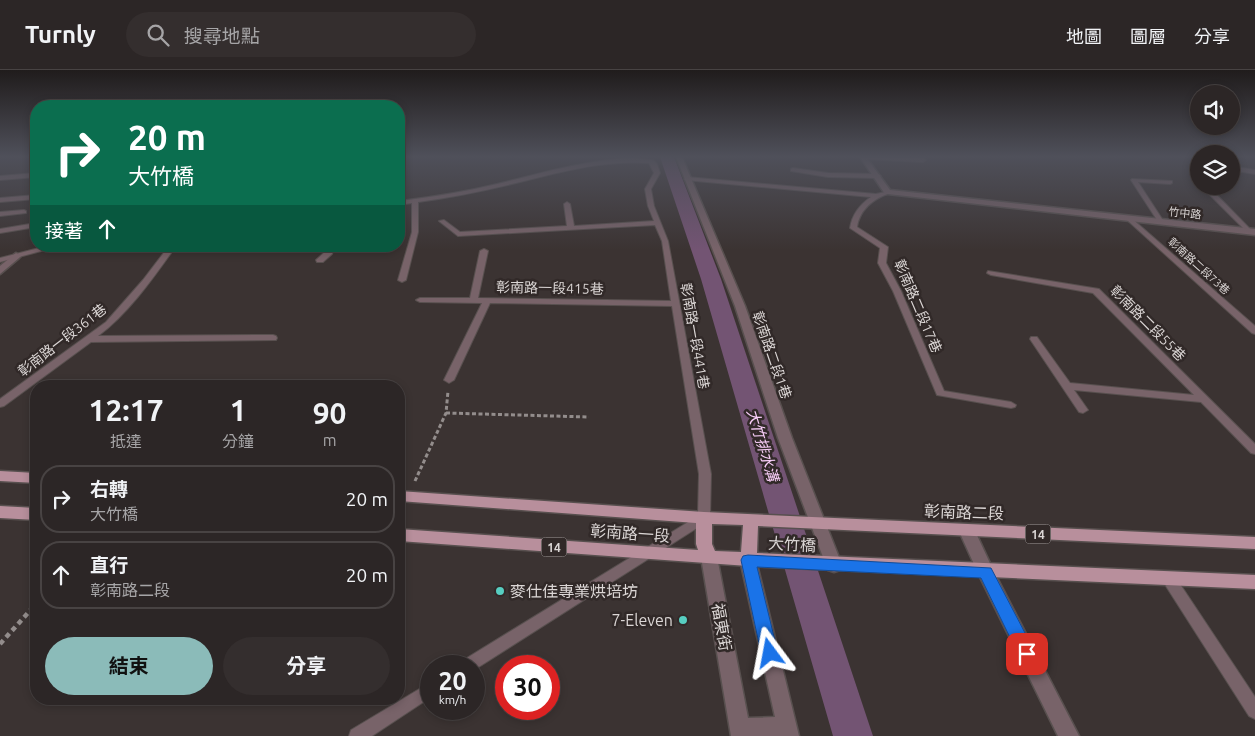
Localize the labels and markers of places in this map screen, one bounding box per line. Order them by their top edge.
place label: 麥仕佳專業烘培坊 [510,582,638,600]
marker: 麥仕佳專業烘培坊 [494,585,506,597]
place label: 7-Eleven [612,611,673,629]
marker: 7-Eleven [677,614,689,626]
pin [1006,633,1048,675]

